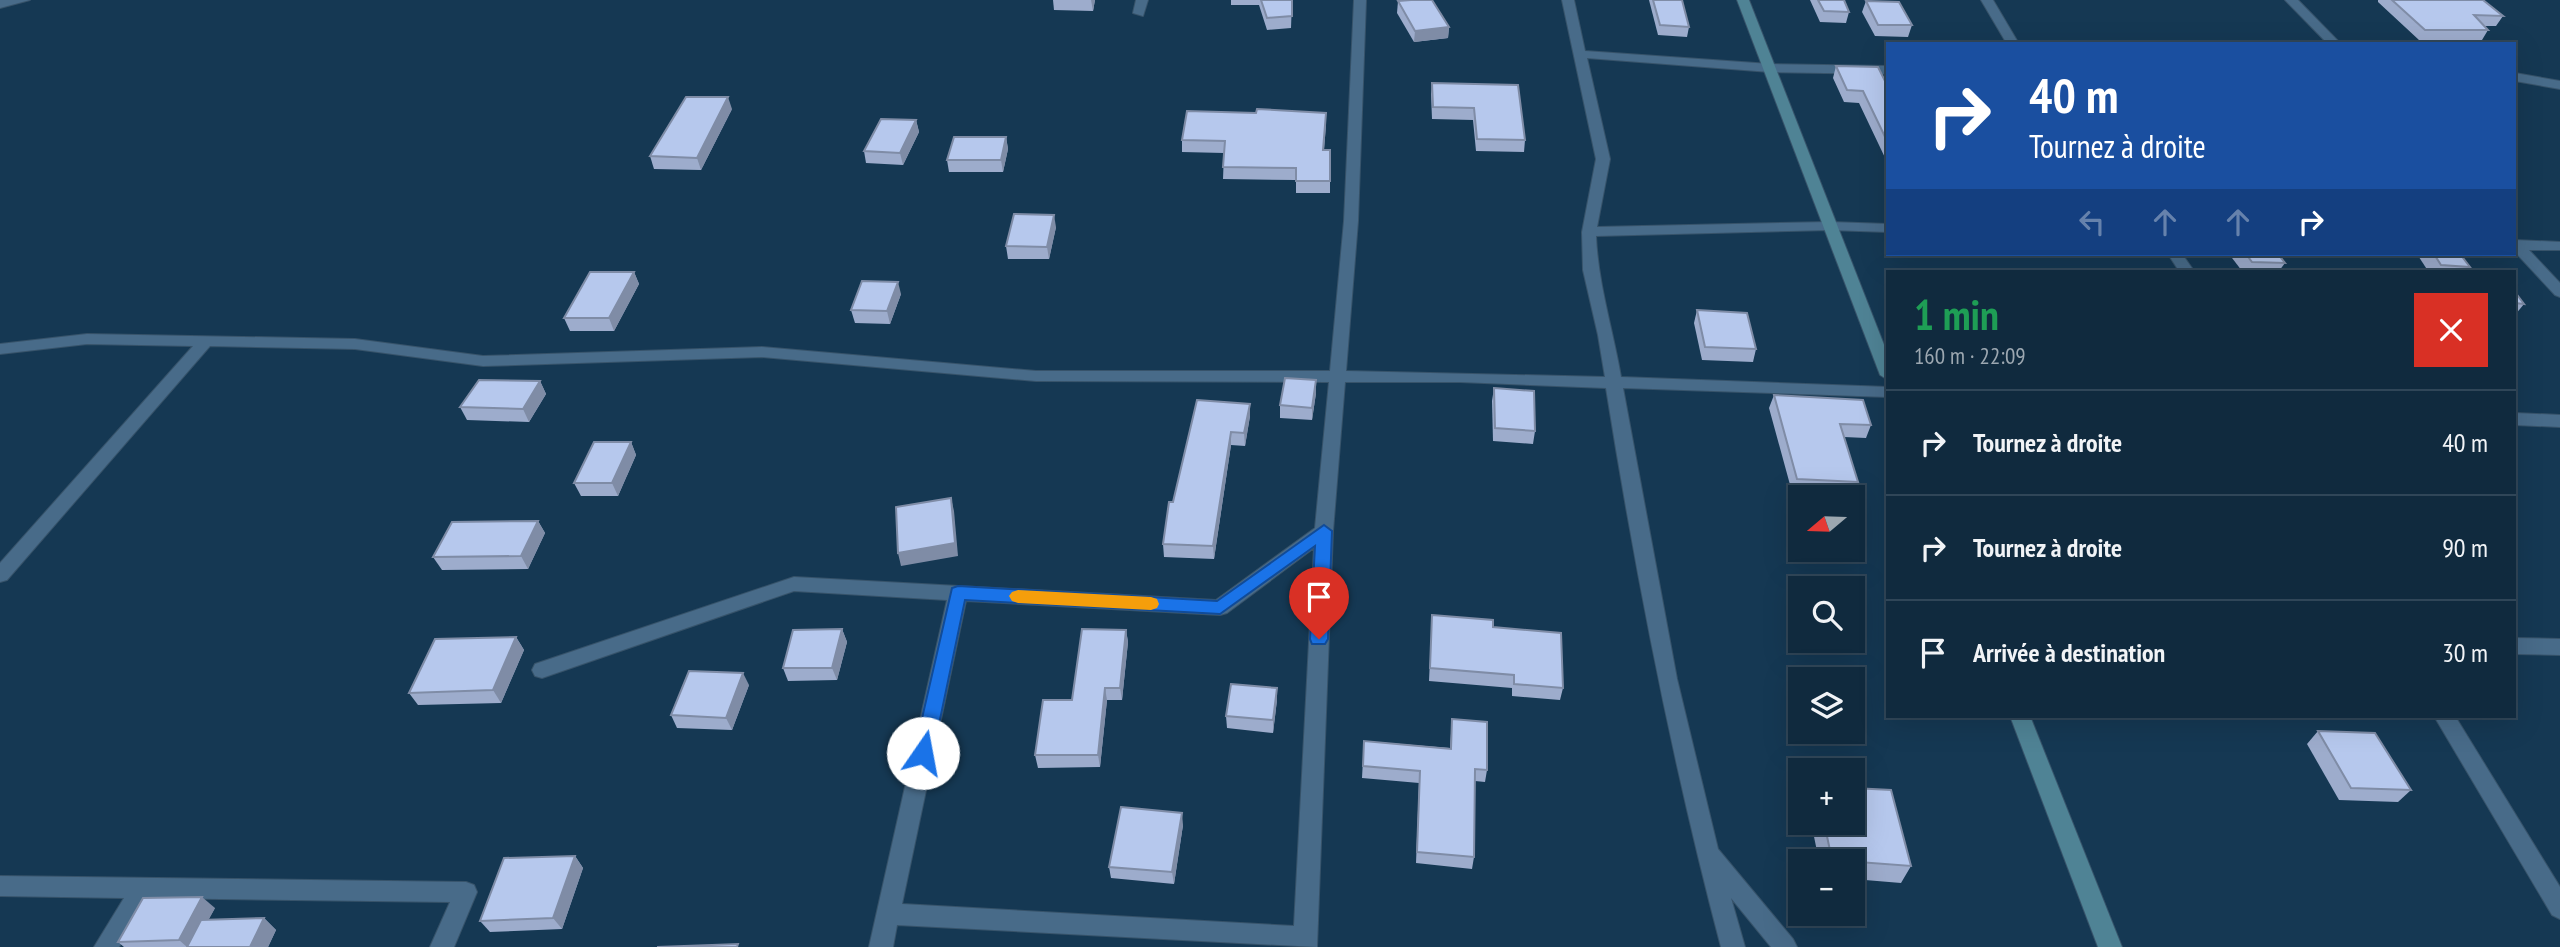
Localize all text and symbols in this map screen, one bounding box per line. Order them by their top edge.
text: 40 m [2029,63,2118,127]
icon: right [1914,70,2005,161]
text: Tournez à droite [2029,125,2206,167]
icon: left [2073,203,2111,241]
icon: ahead [2146,203,2184,241]
icon: ahead [2219,203,2257,241]
icon: right [2292,203,2330,241]
text: 1 min [1914,287,1999,342]
button: close [2414,293,2488,367]
text: 160 m · 22:09 [1914,341,2026,370]
icon: right [1914,424,1952,462]
text: Tournez à droite [1973,426,2122,459]
text: 40 m [2442,426,2488,459]
north arrow [1788,485,1866,562]
map controls [1788,485,1865,926]
icon: right [1914,529,1952,567]
text: Tournez à droite [1973,531,2122,564]
text: 90 m [2442,531,2488,564]
pin [1289,567,1349,639]
button: search [1788,576,1865,653]
icon: arrive [1300,578,1338,616]
icon: arrive [1914,634,1952,672]
text: Arrivée à destination [1973,636,2165,669]
text: 30 m [2442,636,2488,669]
button: layers [1788,667,1865,744]
position arrow [886,716,960,790]
button: + [1788,758,1865,835]
button: − [1788,849,1865,926]

